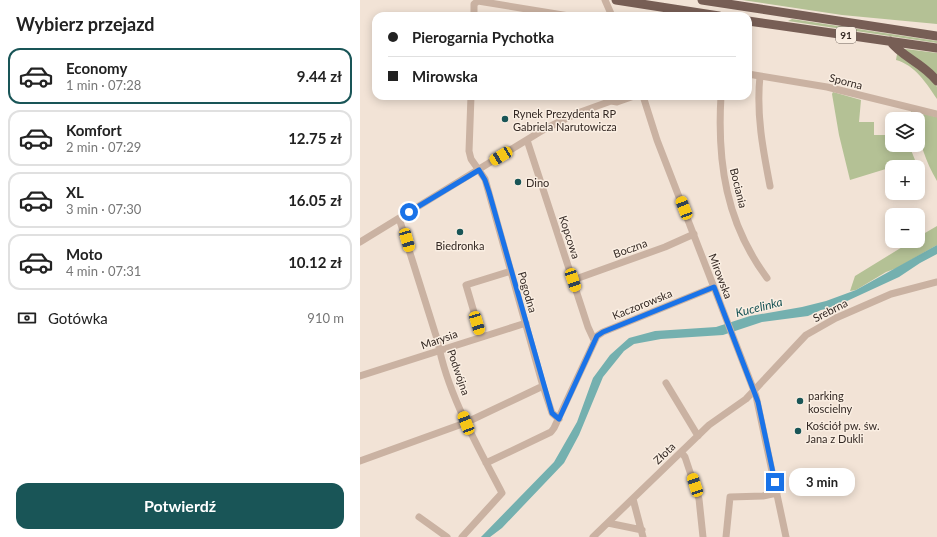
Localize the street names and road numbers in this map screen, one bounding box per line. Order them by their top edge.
road number: 91 [836,27,856,43]
street label: Sporna [828,71,864,91]
street label: Bociania [728,167,750,209]
street label: Kopcowa [557,214,583,260]
street label: Boczna [611,236,649,260]
street label: Mirowska [706,252,736,300]
street label: Pogodna [516,270,540,314]
street label: Kaczorowska [610,286,674,322]
street label: Srebrna [810,296,850,324]
street label: Marysia [419,327,459,351]
street label: Podwójna [445,347,473,397]
street label: Złota [650,439,678,467]

